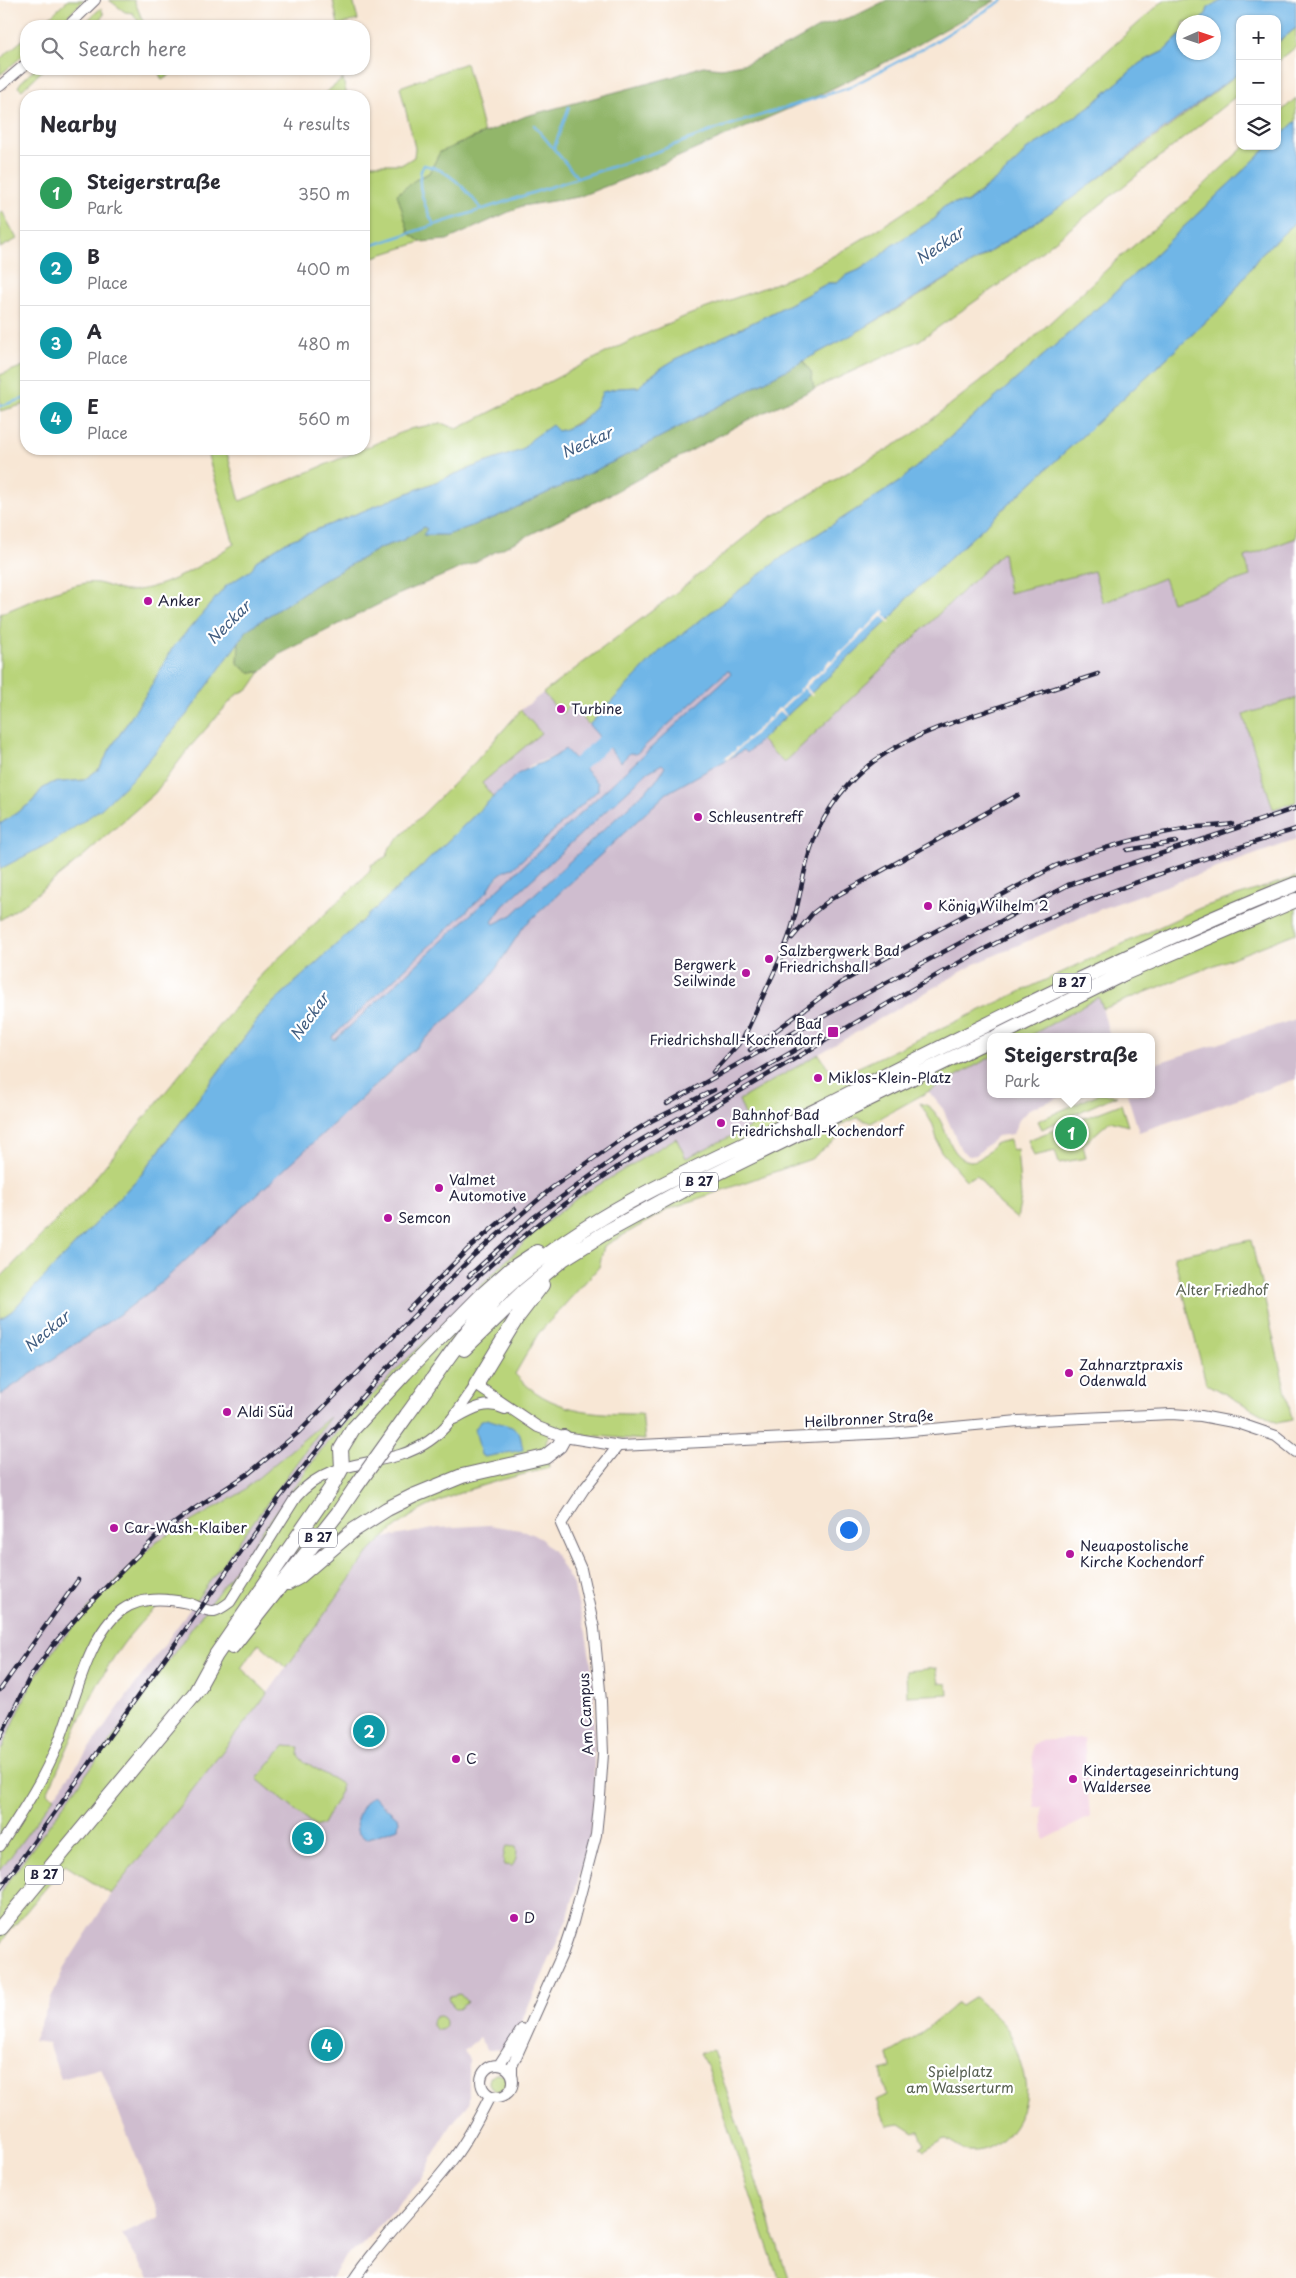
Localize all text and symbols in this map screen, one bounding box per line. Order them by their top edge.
north arrow [1176,15,1221,60]
map controls [1236,15,1281,150]
button: + [1236,15,1281,60]
search box [20,20,370,75]
icon: search [38,34,66,62]
text: Search here [78,34,187,62]
button: − [1236,60,1281,105]
button: layers [1236,105,1281,150]
text: Nearby [40,107,117,139]
text: 4 results [283,111,350,135]
text: Steigerstraße [87,167,221,195]
text: 1 [52,181,60,205]
text: 350 m [298,181,350,205]
text: Park [87,195,123,219]
water label: Neckar [911,219,970,269]
text: B [87,242,100,270]
text: 2 [50,256,62,280]
text: 400 m [297,256,350,280]
text: Place [87,270,128,294]
text: A [87,317,102,345]
text: 3 [51,331,61,355]
text: 480 m [298,331,350,355]
text: Place [87,345,128,369]
text: E [87,392,99,420]
text: 4 [51,406,61,430]
text: 560 m [298,406,350,430]
water label: Neckar [557,419,618,463]
text: Place [87,420,128,444]
place label: Anker [158,590,201,611]
water label: Neckar [201,593,257,649]
marker: Anker [142,595,154,607]
place label: Turbine [571,698,622,719]
marker: Turbine [555,703,567,715]
place label: Schleusentreff [708,806,804,827]
marker: Schleusentreff [692,811,704,823]
place label: König Wilhelm 2 [938,895,1049,916]
marker: König Wilhelm 2 [922,900,934,912]
place label: Salzbergwerk Bad Friedrichshall [779,940,900,977]
marker: Salzbergwerk Bad Friedrichshall [763,953,775,965]
place label: Bergwerk Seilwinde [673,954,736,991]
marker: Bergwerk Seilwinde [740,967,752,979]
road number: B 27 [1053,974,1091,992]
water label: Neckar [284,986,335,1045]
place label: Bad Friedrichshall-Kochendorf [649,1013,824,1050]
marker: Bad Friedrichshall-Kochendorf [826,1025,840,1039]
popup [987,1033,1155,1098]
text: Steigerstraße [1004,1040,1138,1068]
place label: Miklos-Klein-Platz [828,1067,951,1088]
text: Park [1004,1068,1040,1092]
marker: Miklos-Klein-Platz [812,1072,824,1084]
place label: Bahnhof Bad Friedrichshall-Kochendorf [731,1104,905,1141]
pin: 1 [1055,1114,1087,1152]
marker: Bahnhof Bad Friedrichshall-Kochendorf [715,1117,727,1129]
place label: Valmet Automotive [449,1169,527,1206]
road number: B 27 [680,1172,718,1192]
marker: Valmet Automotive [433,1182,445,1194]
place label: Semcon [398,1207,451,1228]
marker: Semcon [382,1212,394,1224]
park label: Alter Friedhof [1176,1279,1270,1300]
water label: Neckar [18,1303,76,1357]
place label: Zahnarztpraxis Odenwald [1079,1354,1183,1391]
marker: Zahnarztpraxis Odenwald [1063,1367,1075,1379]
place label: Aldi Süd [237,1401,293,1422]
street label: Heilbronner Straße [804,1405,934,1432]
marker: Aldi Süd [221,1406,233,1418]
place label: Car-Wash-Klaiber [124,1517,247,1538]
your location [836,1517,862,1543]
marker: Car-Wash-Klaiber [108,1522,120,1534]
road number: B 27 [299,1529,337,1548]
place label: Neuapostolische Kirche Kochendorf [1080,1535,1205,1572]
marker: Neuapostolische Kirche Kochendorf [1064,1548,1076,1560]
street label: Am Campus [573,1672,598,1756]
pin: 2 [353,1712,385,1750]
place label: C [466,1748,477,1769]
marker: C [450,1753,462,1765]
place label: Kindertageseinrichtung Waldersee [1083,1760,1239,1797]
marker: Kindertageseinrichtung Waldersee [1067,1773,1079,1785]
pin: 3 [292,1819,324,1857]
road number: B 27 [25,1866,63,1884]
place label: D [524,1907,535,1928]
marker: D [508,1912,520,1924]
pin: 4 [311,2026,343,2064]
park label: Spielplatz am Wasserturm [906,2061,1014,2098]

